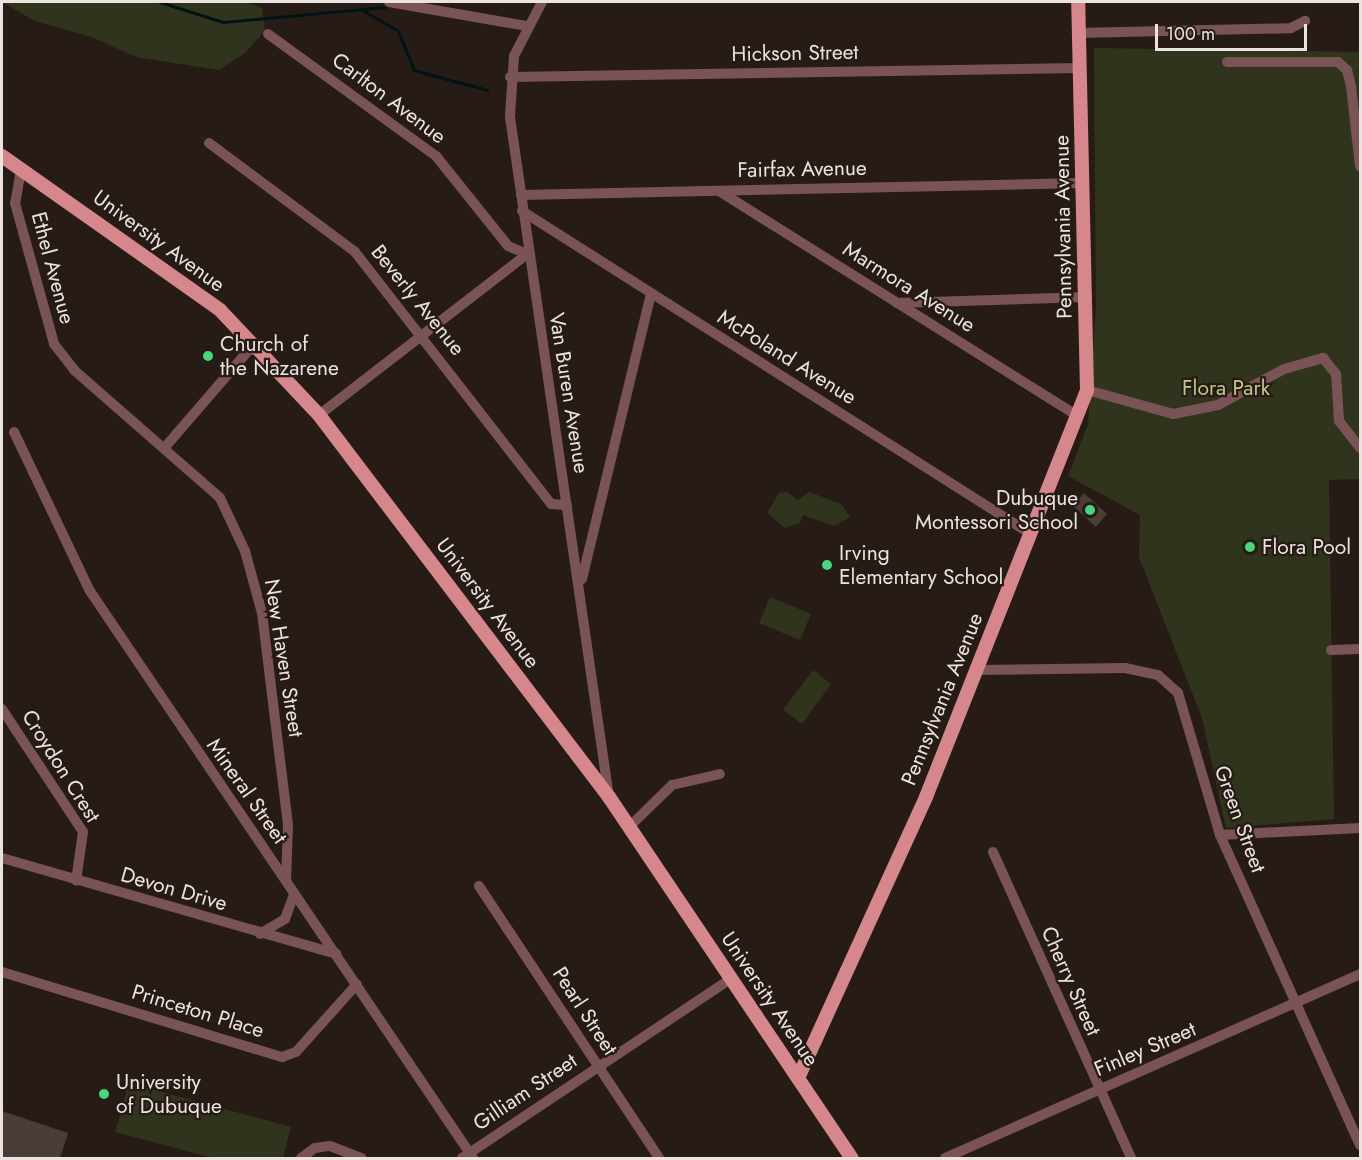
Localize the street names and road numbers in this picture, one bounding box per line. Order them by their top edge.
street label: Hickson Street [731,39,859,67]
street label: Carlton Avenue [327,47,451,149]
street label: Pennsylvania Avenue [1049,135,1077,319]
street label: Fairfax Avenue [737,155,867,183]
street label: University Avenue [88,185,230,297]
street label: Ethel Avenue [26,209,80,327]
street label: Marmora Avenue [838,236,980,338]
street label: Beverly Avenue [366,240,470,360]
street label: McPoland Avenue [713,304,861,410]
street label: Van Buren Avenue [544,311,594,475]
street label: University Avenue [431,533,545,673]
street label: New Haven Street [259,577,309,739]
street label: Pennsylvania Avenue [896,609,988,789]
street label: Croydon Crest [16,705,106,827]
street label: Mineral Street [201,733,293,849]
street label: Green Street [1209,762,1271,876]
street label: Devon Drive [118,862,230,916]
street label: Cherry Street [1036,922,1106,1040]
street label: University Avenue [716,927,824,1071]
street label: Pearl Street [547,962,623,1060]
street label: Princeton Place [129,979,267,1043]
street label: Finley Street [1090,1016,1200,1082]
street label: Gilliam Street [468,1048,582,1136]

